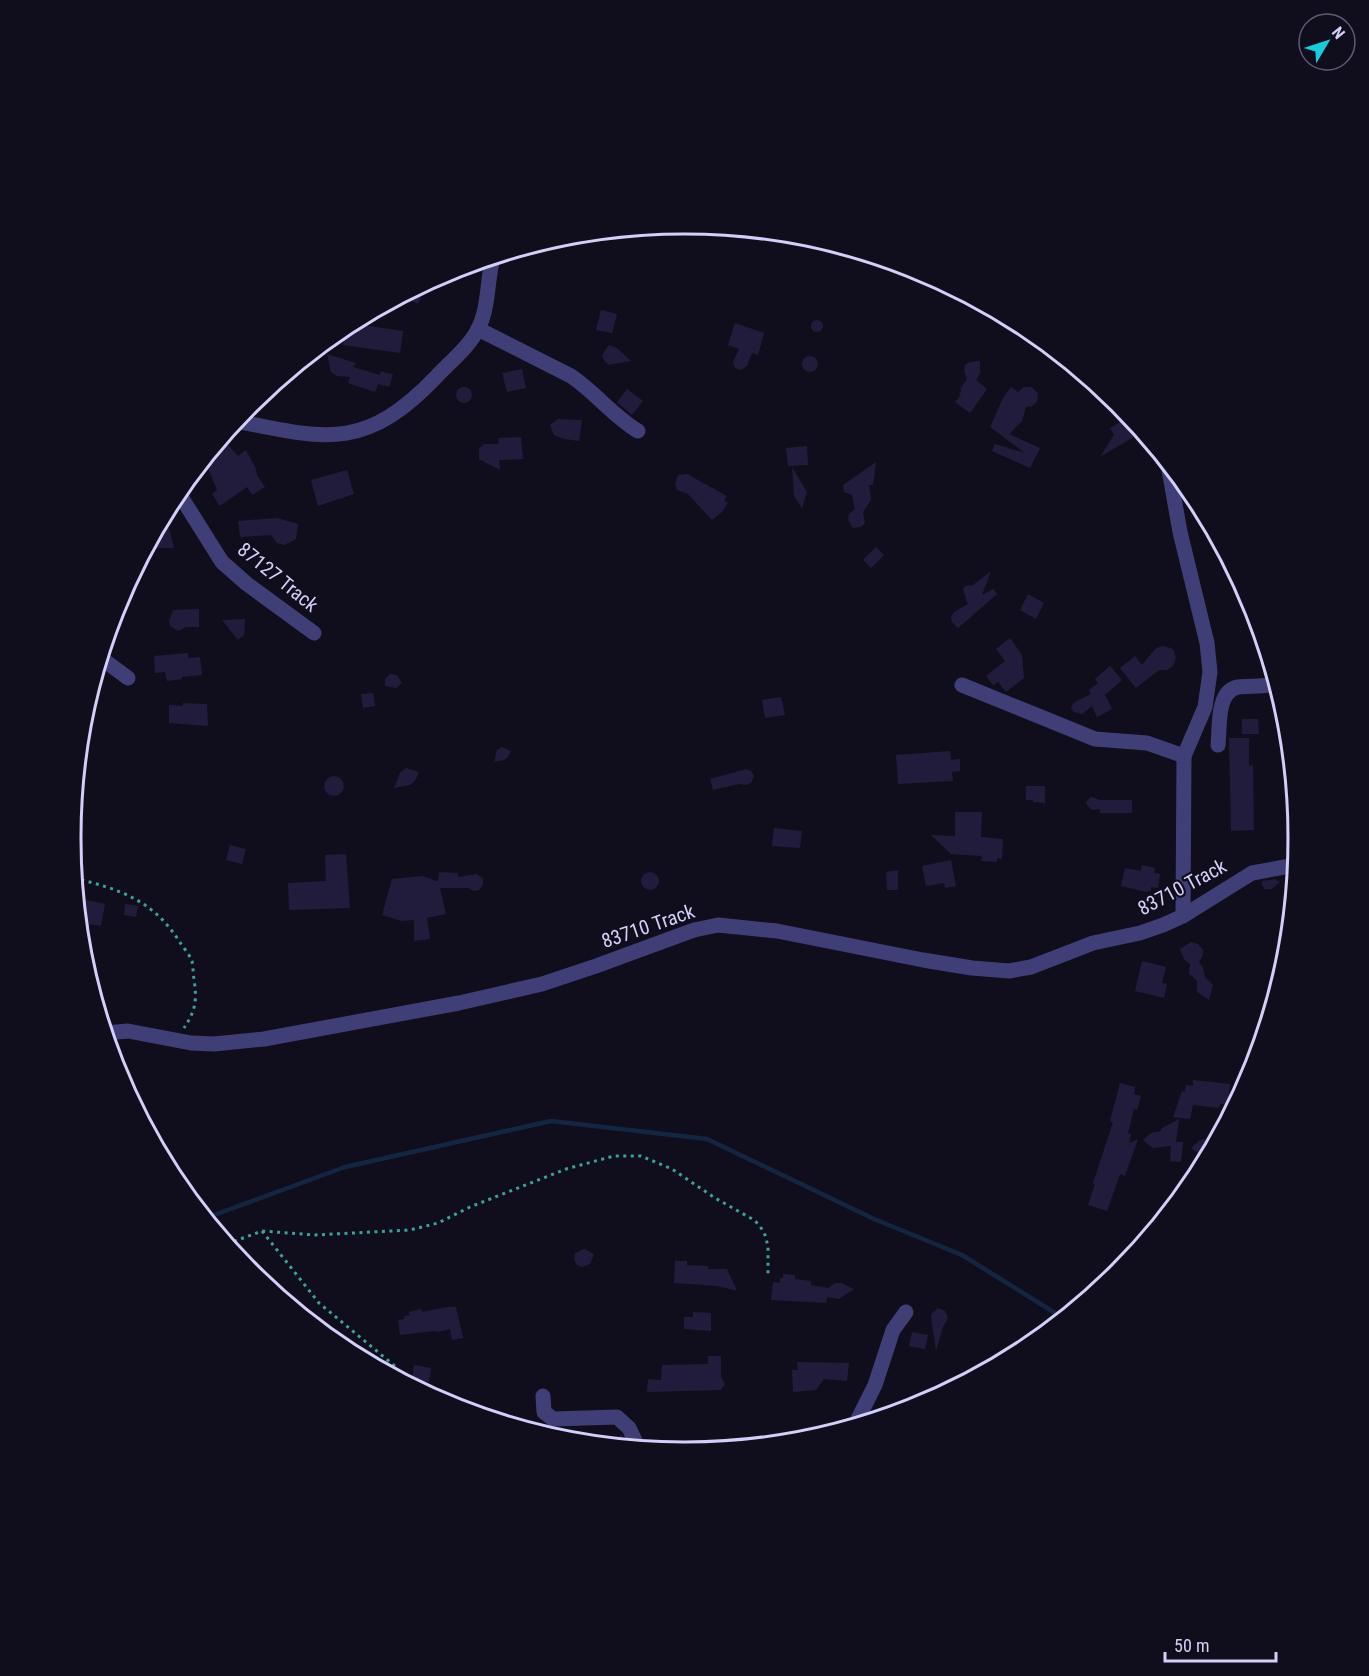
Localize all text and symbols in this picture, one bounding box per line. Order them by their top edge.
north arrow [1297,12,1357,72]
text: N [1328,23,1349,43]
street label: 87127 Track [233,537,323,617]
street label: 83710 Track [1134,854,1230,920]
street label: 83710 Track [598,899,698,953]
scale bar [1165,1625,1276,1663]
text: 50 m [1174,1635,1209,1656]

